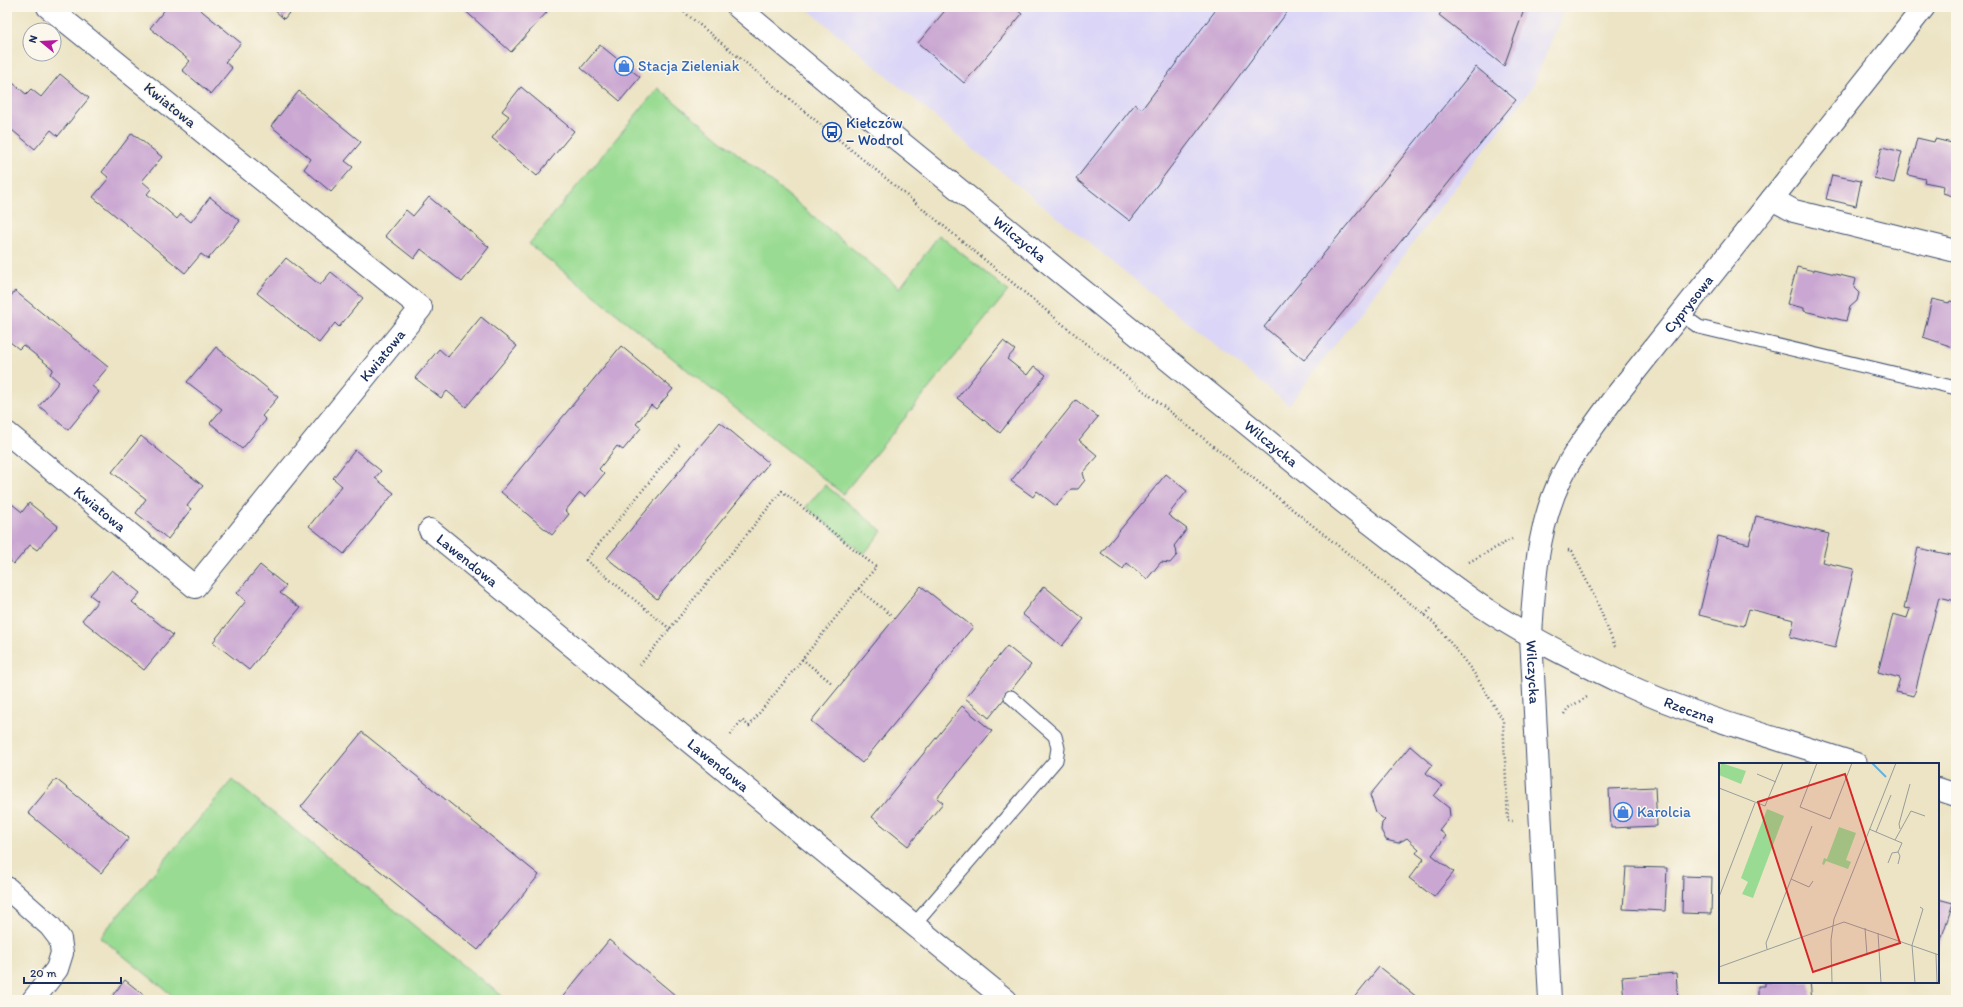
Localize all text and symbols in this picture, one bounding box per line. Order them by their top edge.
north arrow [22,22,62,62]
text: N [26,34,40,45]
shop icon: Stacja Zieleniak [613,55,635,77]
place label: Stacja Zieleniak [638,57,740,75]
street label: Kwiatowa [140,78,200,132]
place label: Kiełczów – Wodrol [846,114,904,149]
bus stop icon: Kiełczów – Wodrol [821,121,843,143]
street label: Wilczycka [989,212,1050,266]
street label: Cyprysowa [1660,271,1717,337]
street label: Kwiatowa [356,326,409,385]
street label: Wilczycka [1240,416,1302,471]
street label: Kwiatowa [70,482,130,536]
street label: Lawendowa [433,530,502,591]
street label: Wilczycka [1522,639,1544,705]
street label: Rzeczna [1661,693,1718,728]
street label: Lawendowa [684,735,753,796]
inset map [1719,763,1939,983]
shop icon: Karolcia [1612,801,1634,823]
place label: Karolcia [1637,803,1691,821]
scale bar [24,959,121,985]
text: 20 m [30,966,57,980]

